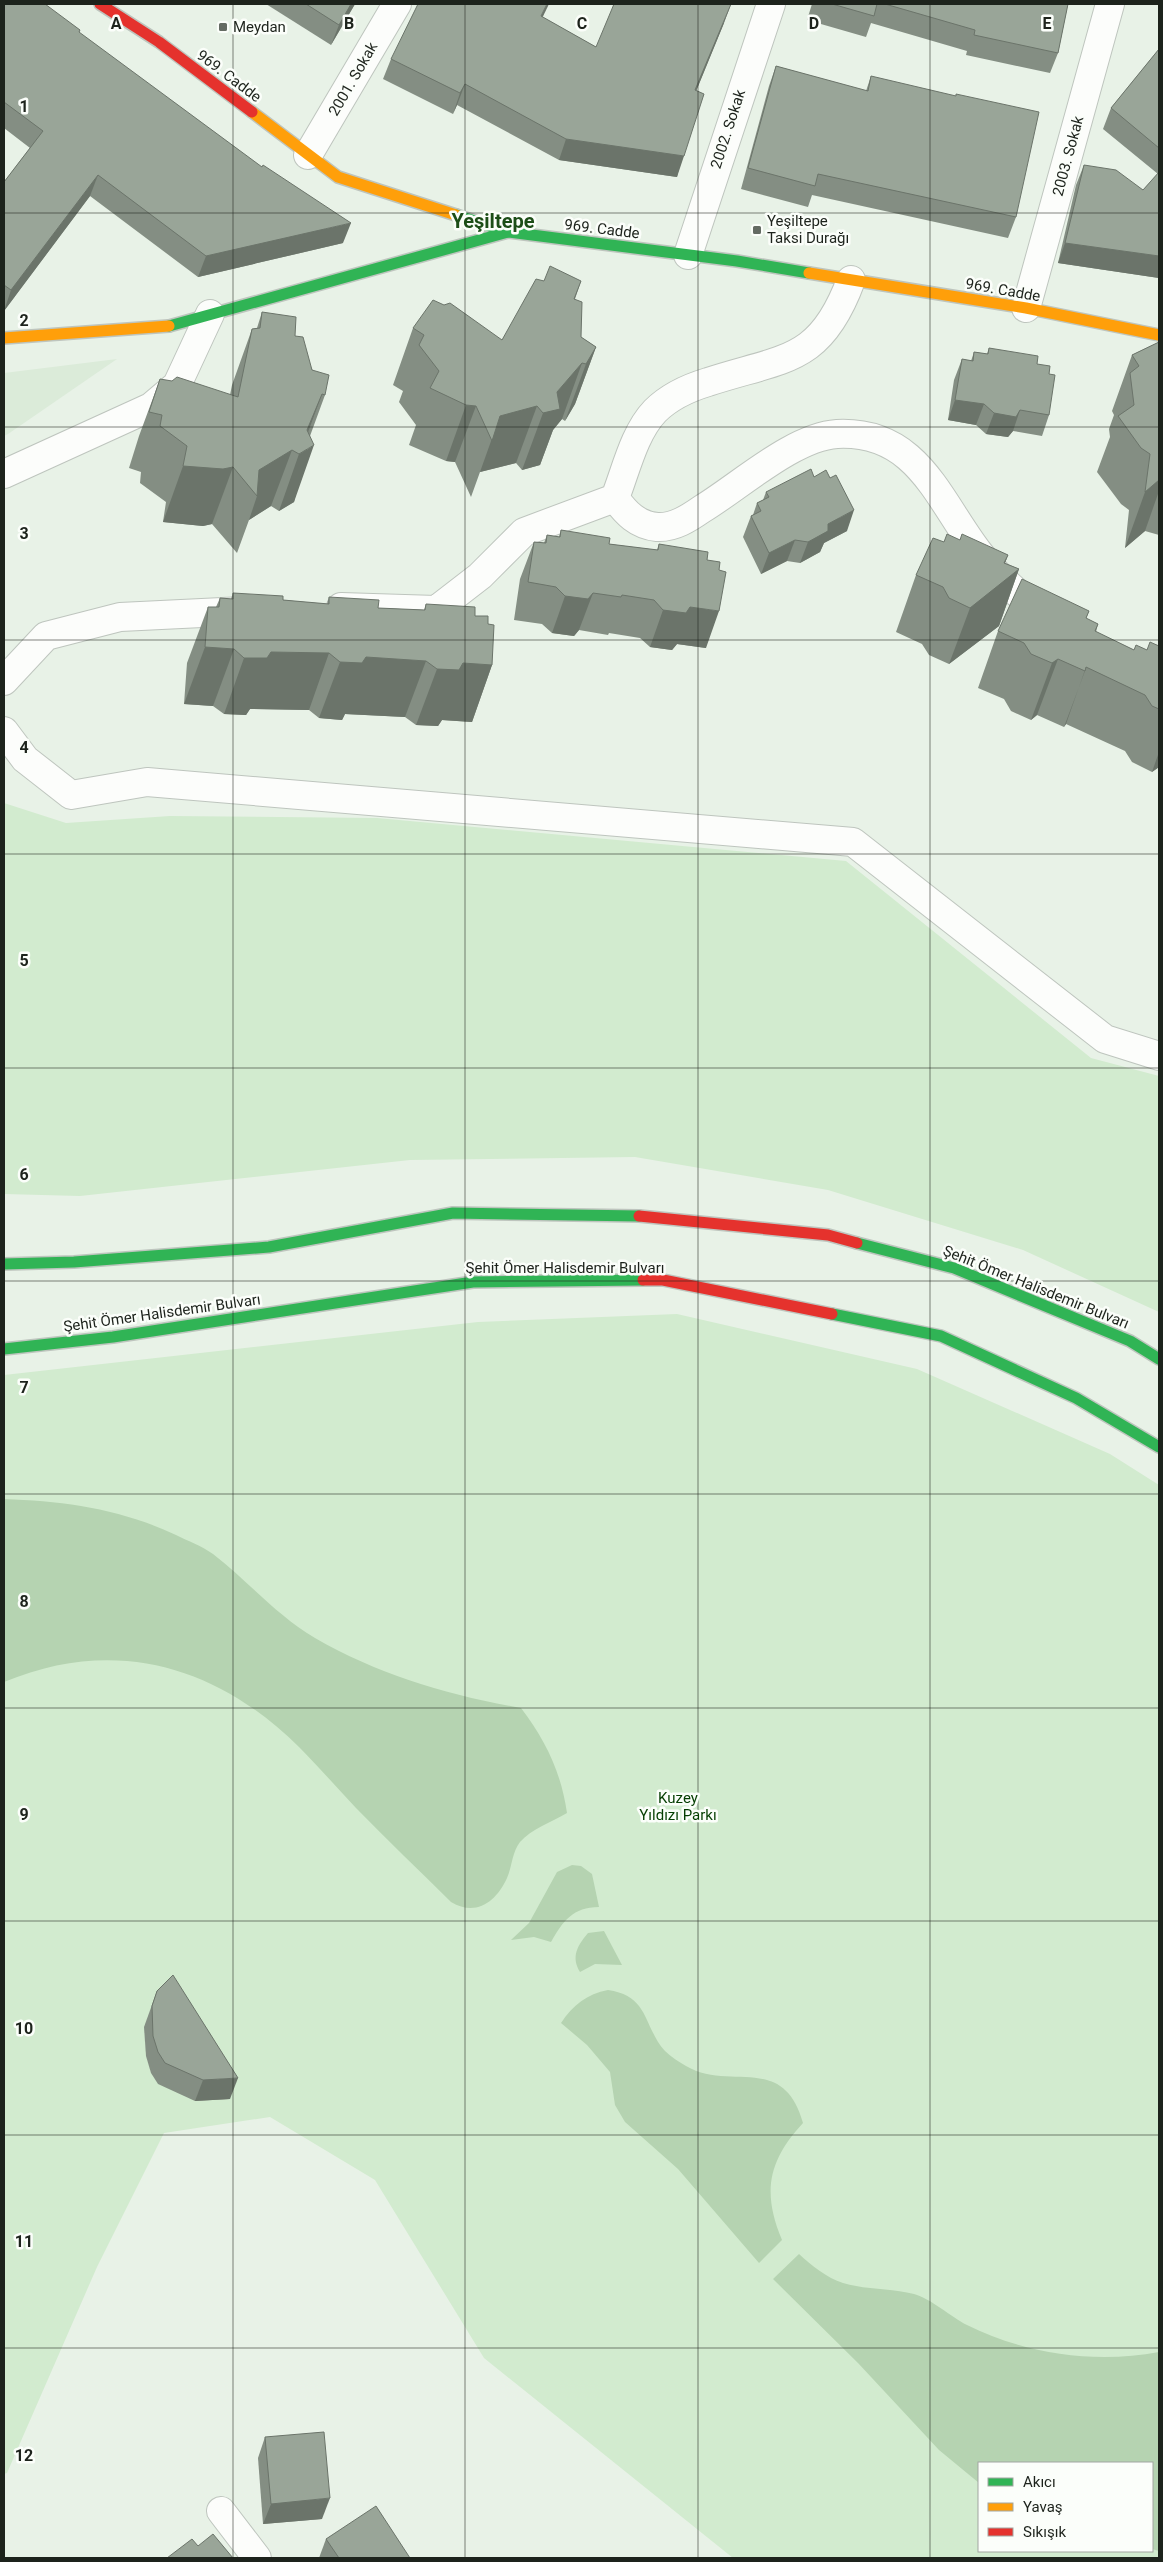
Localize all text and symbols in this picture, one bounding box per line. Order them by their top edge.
text: A [111,14,122,33]
text: B [344,14,354,33]
text: C [577,14,587,33]
text: D [809,14,819,33]
text: E [1043,14,1052,33]
place label: Meydan [233,18,286,36]
marker: Meydan [217,21,229,33]
street label: 2001. Sokak [325,39,382,119]
street label: 969. Cadde [193,46,265,106]
street label: 2002. Sokak [707,87,749,171]
text: 1 [19,97,29,116]
street label: 2003. Sokak [1049,114,1087,198]
district label: Yeşiltepe [451,209,535,233]
place label: Yeşiltepe Taksi Durağı [767,212,849,247]
street label: 969. Cadde [563,215,641,243]
marker: Yeşiltepe Taksi Durağı [751,224,763,236]
street label: 969. Cadde [964,275,1042,305]
text: 2 [19,311,29,330]
text: 3 [19,524,29,543]
text: 4 [19,738,29,757]
text: 5 [19,951,29,970]
text: 6 [19,1165,29,1184]
street label: Şehit Ömer Halisdemir Bulvarı [940,1241,1132,1333]
street label: Şehit Ömer Halisdemir Bulvarı [466,1259,664,1277]
street label: Şehit Ömer Halisdemir Bulvarı [62,1290,262,1336]
text: 7 [19,1378,29,1397]
text: 8 [19,1592,29,1611]
park label: Kuzey Yıldızı Parkı [639,1789,717,1824]
text: 9 [19,1805,29,1824]
text: 10 [15,2019,33,2038]
text: 11 [15,2232,33,2251]
text: 12 [15,2446,33,2465]
legend [978,2462,1153,2552]
text: Akıcı [1023,2473,1056,2491]
text: Yavaş [1023,2498,1063,2516]
text: Sıkışık [1023,2523,1066,2541]

